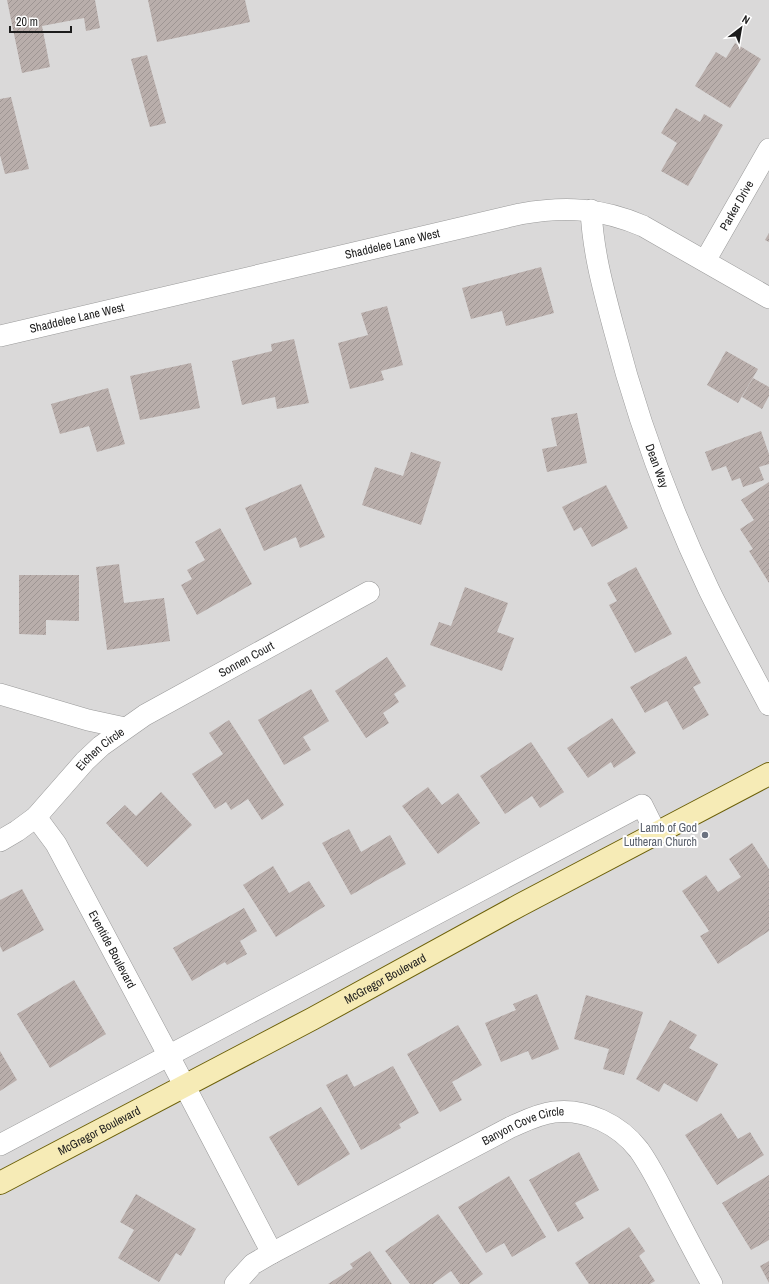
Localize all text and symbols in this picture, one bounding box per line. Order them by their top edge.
scale bar [10,8,71,34]
north arrow [721,8,761,48]
text: N [740,12,753,27]
text: 20 m [16,14,38,30]
street label: Parker Drive [716,177,757,233]
street label: Shaddelee Lane West [343,225,442,263]
street label: Shaddelee Lane West [28,299,126,337]
street label: Dean Way [642,442,672,490]
street label: Sonnen Court [216,638,277,681]
street label: Eichen Circle [72,724,128,774]
place label: Lamb of God Lutheran Church [624,820,697,850]
marker: Lamb of God Lutheran Church [700,830,710,840]
street label: Eventide Boulevard [85,908,139,991]
street label: McGregor Boulevard [342,950,429,1008]
street label: McGregor Boulevard [55,1103,143,1159]
street label: Banyon Cove Circle [479,1103,564,1149]

